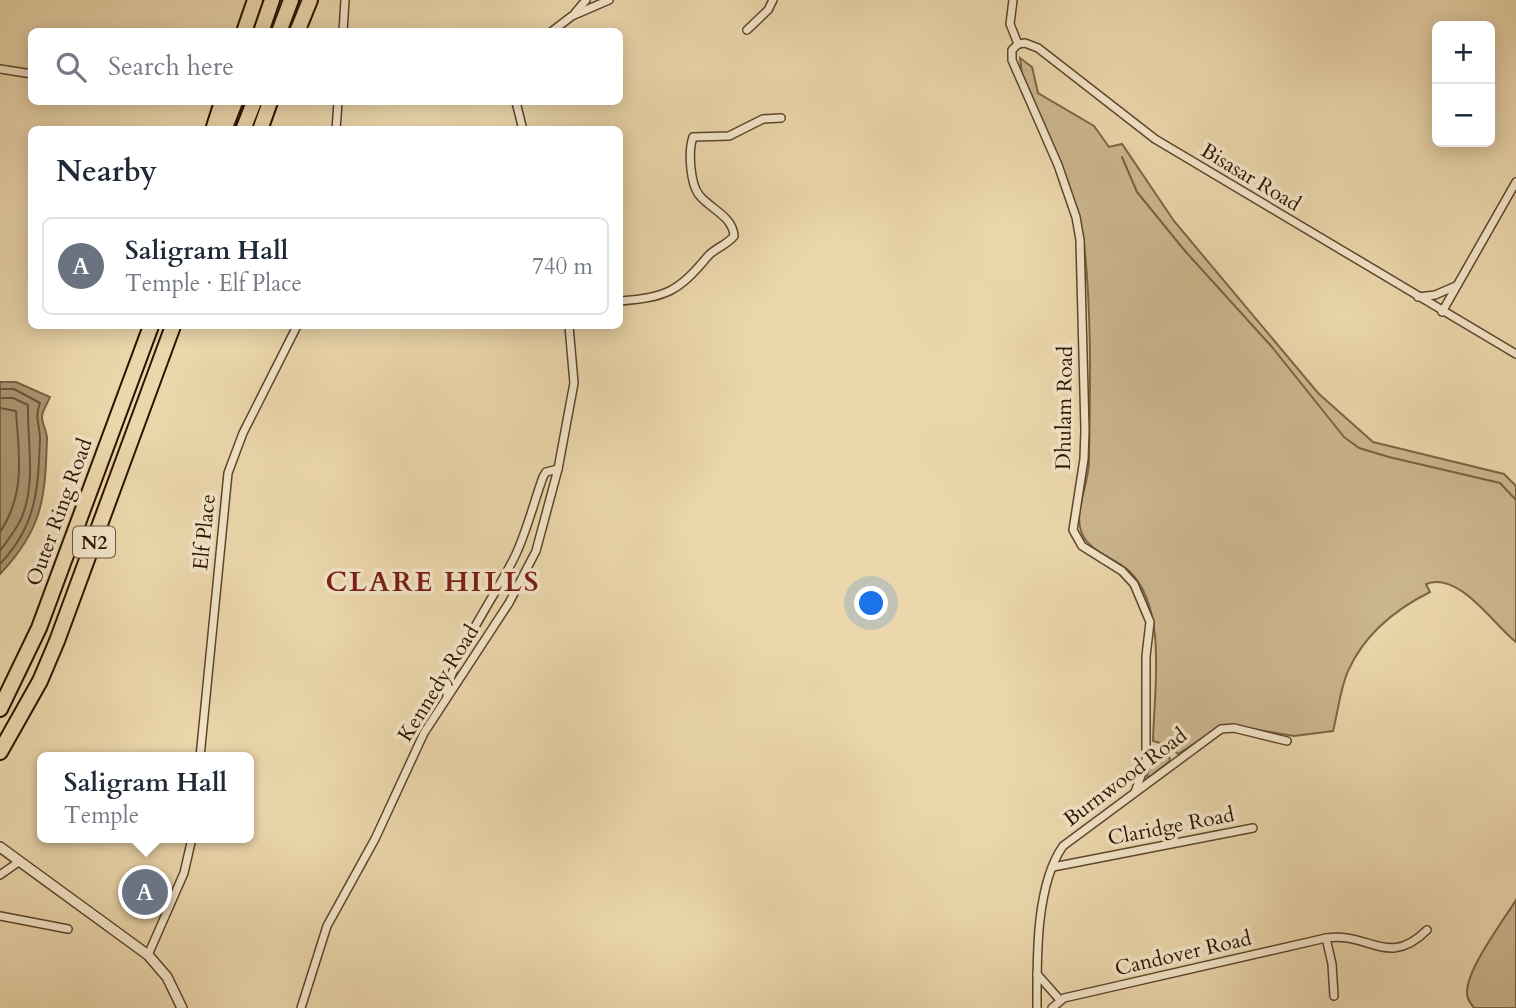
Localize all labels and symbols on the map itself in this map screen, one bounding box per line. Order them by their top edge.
street label: Bisasar Road [1195,136,1306,219]
street label: Dhulam Road [1049,346,1080,470]
street label: Outer Ring Road [19,434,100,590]
street label: Elf Place [186,493,223,572]
road number: N2 [73,526,115,558]
district label: CLARE HILLS [325,563,541,601]
your location [854,586,888,620]
street label: Kennedy Road [391,619,486,747]
street label: Burnwood Road [1058,721,1193,833]
street label: Claridge Road [1105,800,1237,853]
pin: A [122,866,168,918]
street label: Candover Road [1112,924,1254,983]

